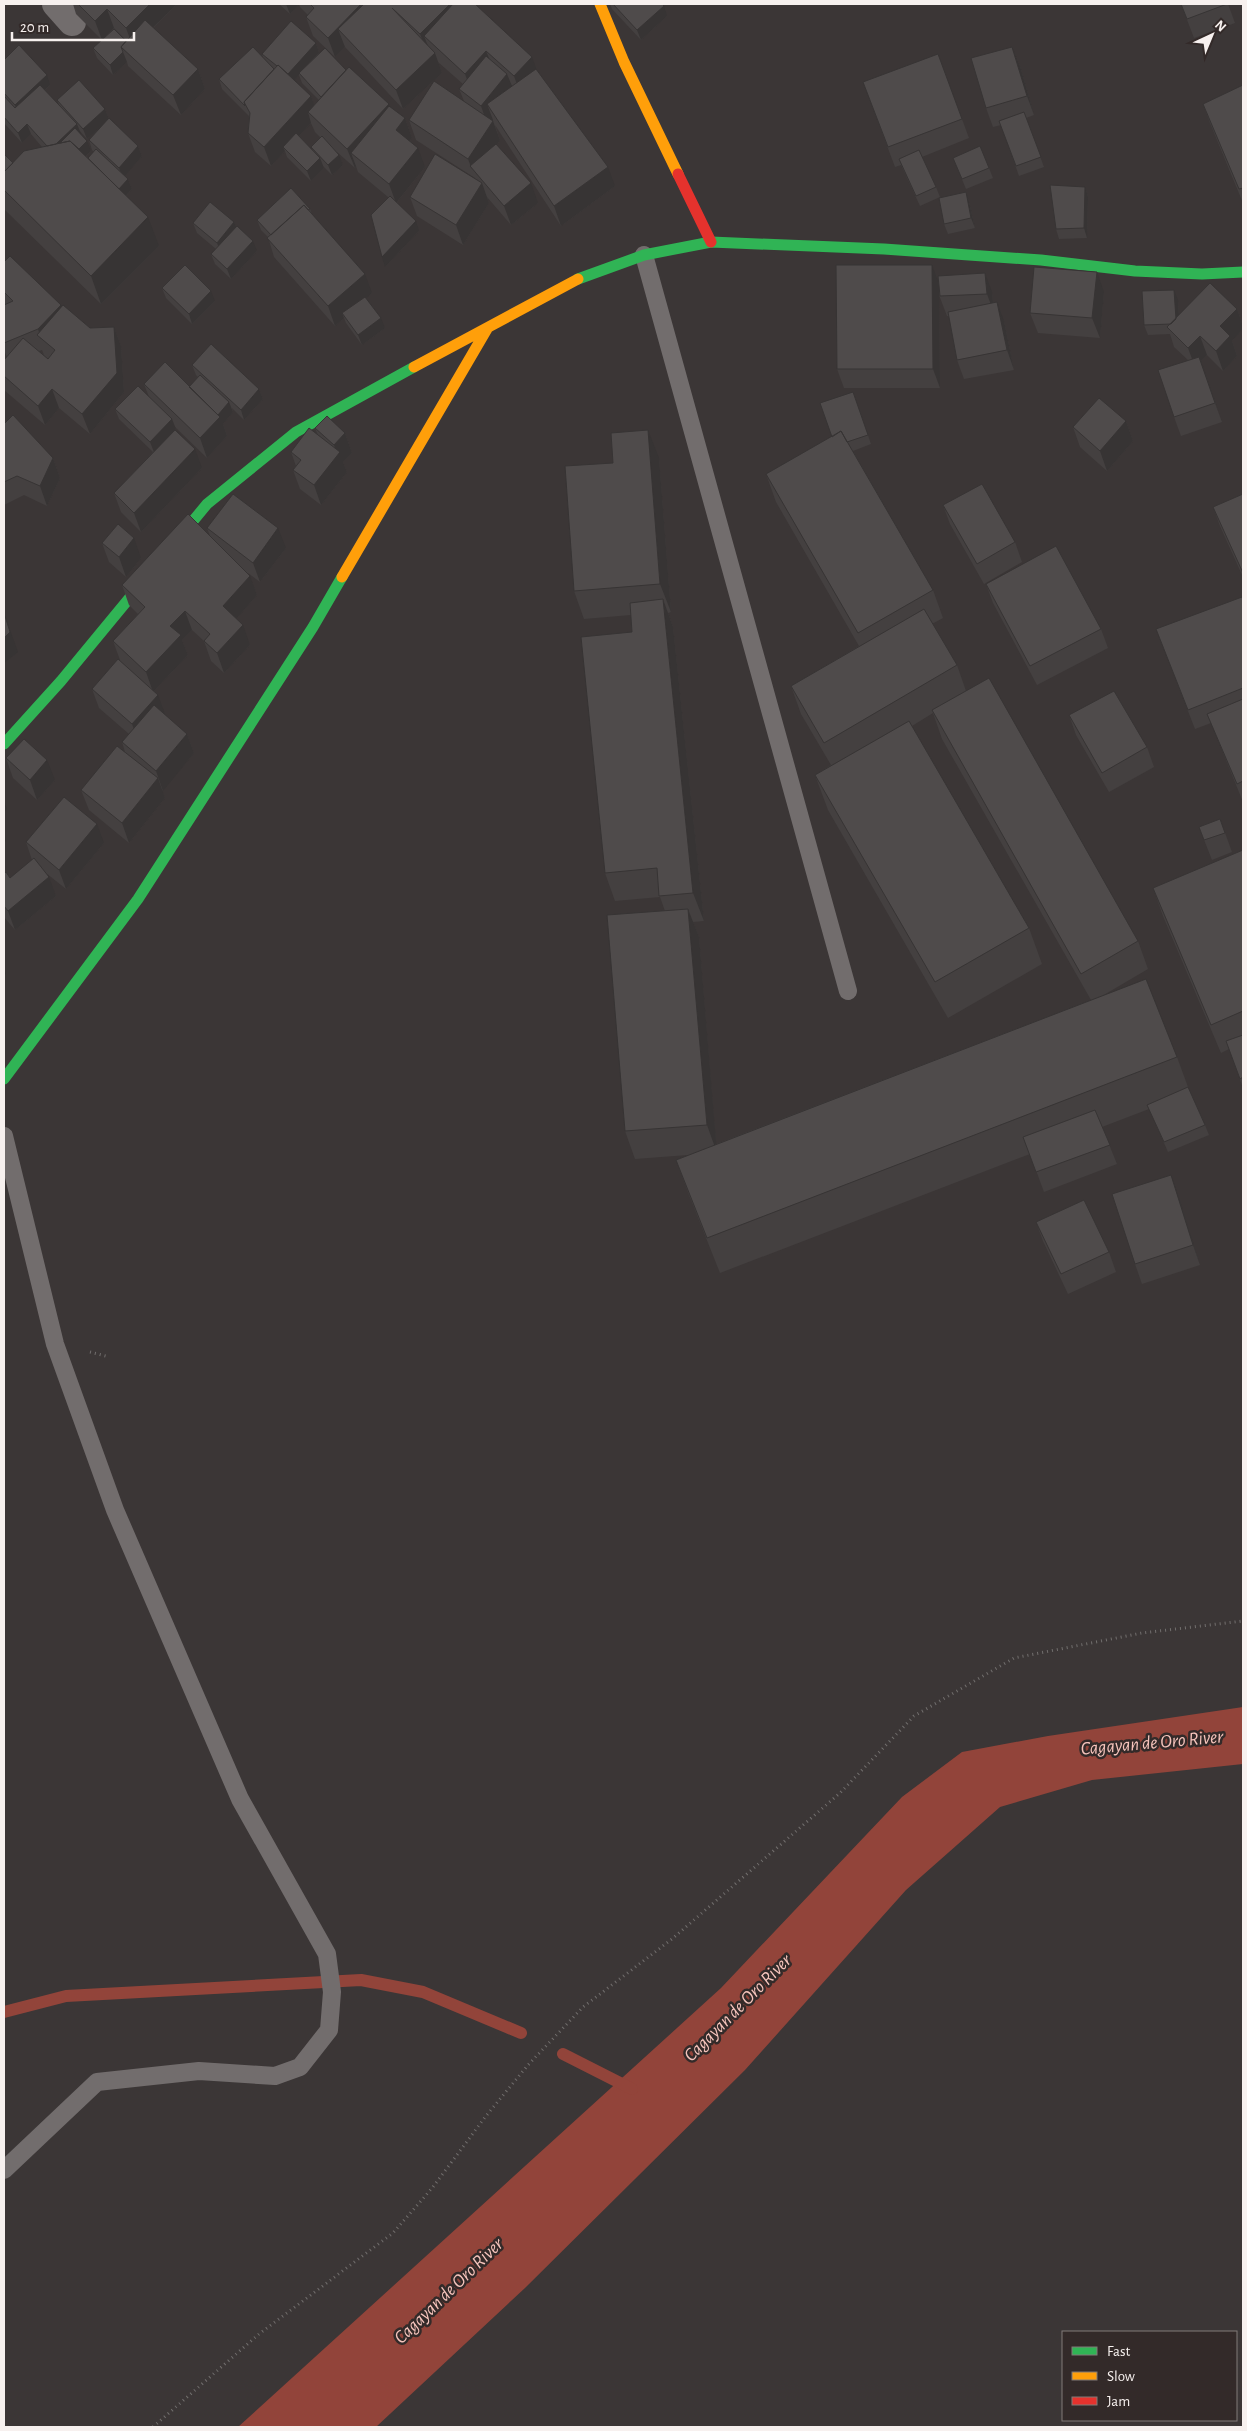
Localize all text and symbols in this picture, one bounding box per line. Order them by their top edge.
scale bar [12,10,135,42]
north arrow [1187,10,1237,60]
text: N [1212,18,1229,35]
text: 20 m [20,20,49,35]
water label: Cagayan de Oro River [1080,1727,1225,1759]
water label: Cagayan de Oro River [681,1950,796,2065]
water label: Cagayan de Oro River [391,2234,508,2348]
legend [1062,2331,1237,2421]
text: Fast [1107,2344,1131,2359]
text: Slow [1107,2369,1135,2384]
text: Jam [1107,2394,1130,2409]

